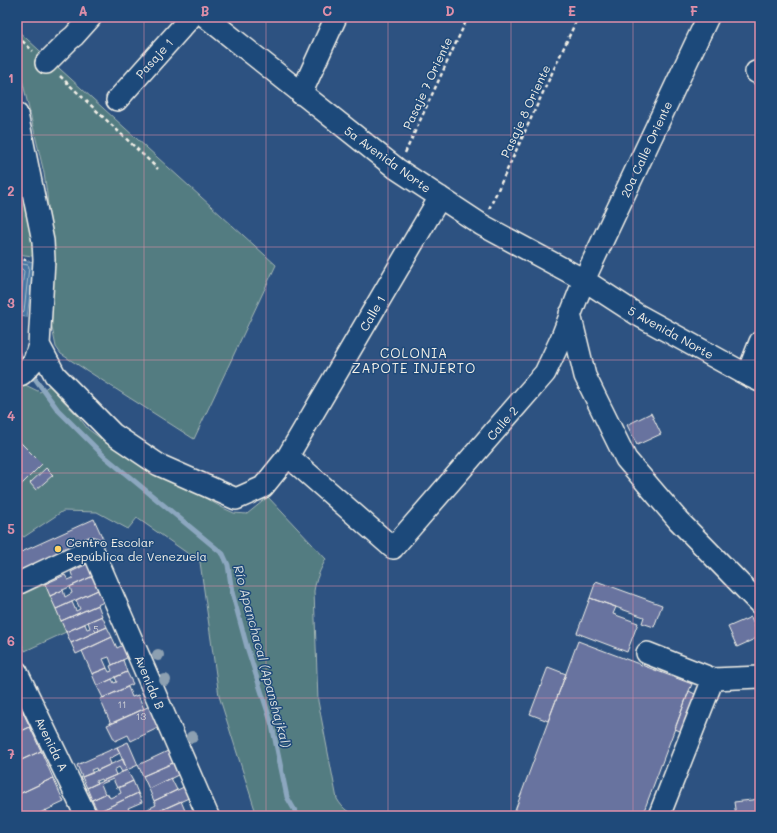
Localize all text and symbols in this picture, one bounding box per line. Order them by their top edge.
text: A [78,2,88,19]
text: B [201,2,210,19]
text: C [322,2,332,19]
text: D [445,2,455,19]
text: E [568,2,576,19]
text: F [690,2,698,19]
street label: Pasaje 7 Oriente [399,34,455,132]
street label: Pasaje 1 [132,35,176,81]
street label: Pasaje 8 Oriente [497,62,553,160]
text: 1 [8,69,14,86]
street label: 20a Calle Oriente [617,98,675,200]
street label: 5a Avenida Norte [342,122,434,196]
text: 2 [7,182,15,199]
street label: Calle 1 [355,292,389,334]
text: 3 [7,294,15,311]
street label: 5 Avenida Norte [625,302,717,362]
district label: COLONIA ZAPOTE INJERTO [352,344,476,376]
street label: Calle 2 [483,403,521,443]
text: 4 [7,407,15,424]
text: 5 [7,520,15,537]
place label: Centro Escolar República de Venezuela [66,534,207,564]
marker: Centro Escolar República de Venezuela [53,544,63,554]
water label: Río Apanchacal (Apanshajkal) [230,563,296,750]
house number: 5 [93,622,99,636]
text: 6 [7,632,15,649]
street label: Avenida B [131,652,169,712]
house number: 11 [118,697,126,711]
house number: 13 [136,709,146,723]
street label: Avenida A [32,714,72,774]
text: 7 [7,745,15,762]

